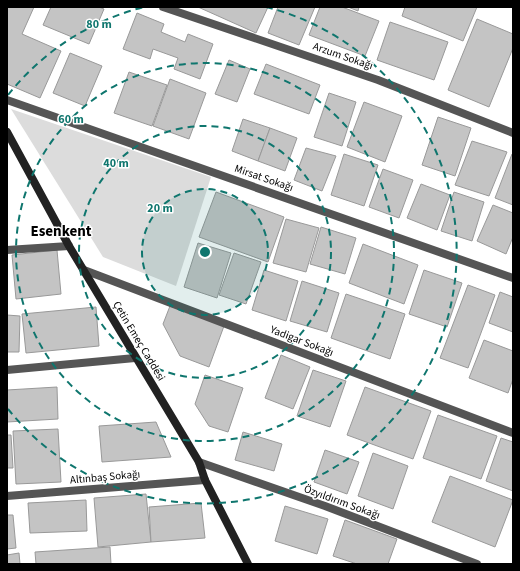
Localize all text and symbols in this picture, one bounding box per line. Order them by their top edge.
text: 80 m [86,16,112,33]
street label: Arzum Sokağı [311,39,375,73]
text: 60 m [58,111,84,128]
text: 40 m [103,155,129,172]
street label: Mirsat Sokağı [233,161,295,195]
text: 20 m [147,200,173,217]
district label: Esenkent [30,221,92,242]
centre of rings [198,245,212,259]
street label: Çetin Emeç Caddesi [109,298,169,384]
street label: Yadigar Sokağı [267,322,336,360]
street label: Altınbaş Sokağı [69,466,141,488]
street label: Özyıldırım Sokağı [302,481,382,523]

